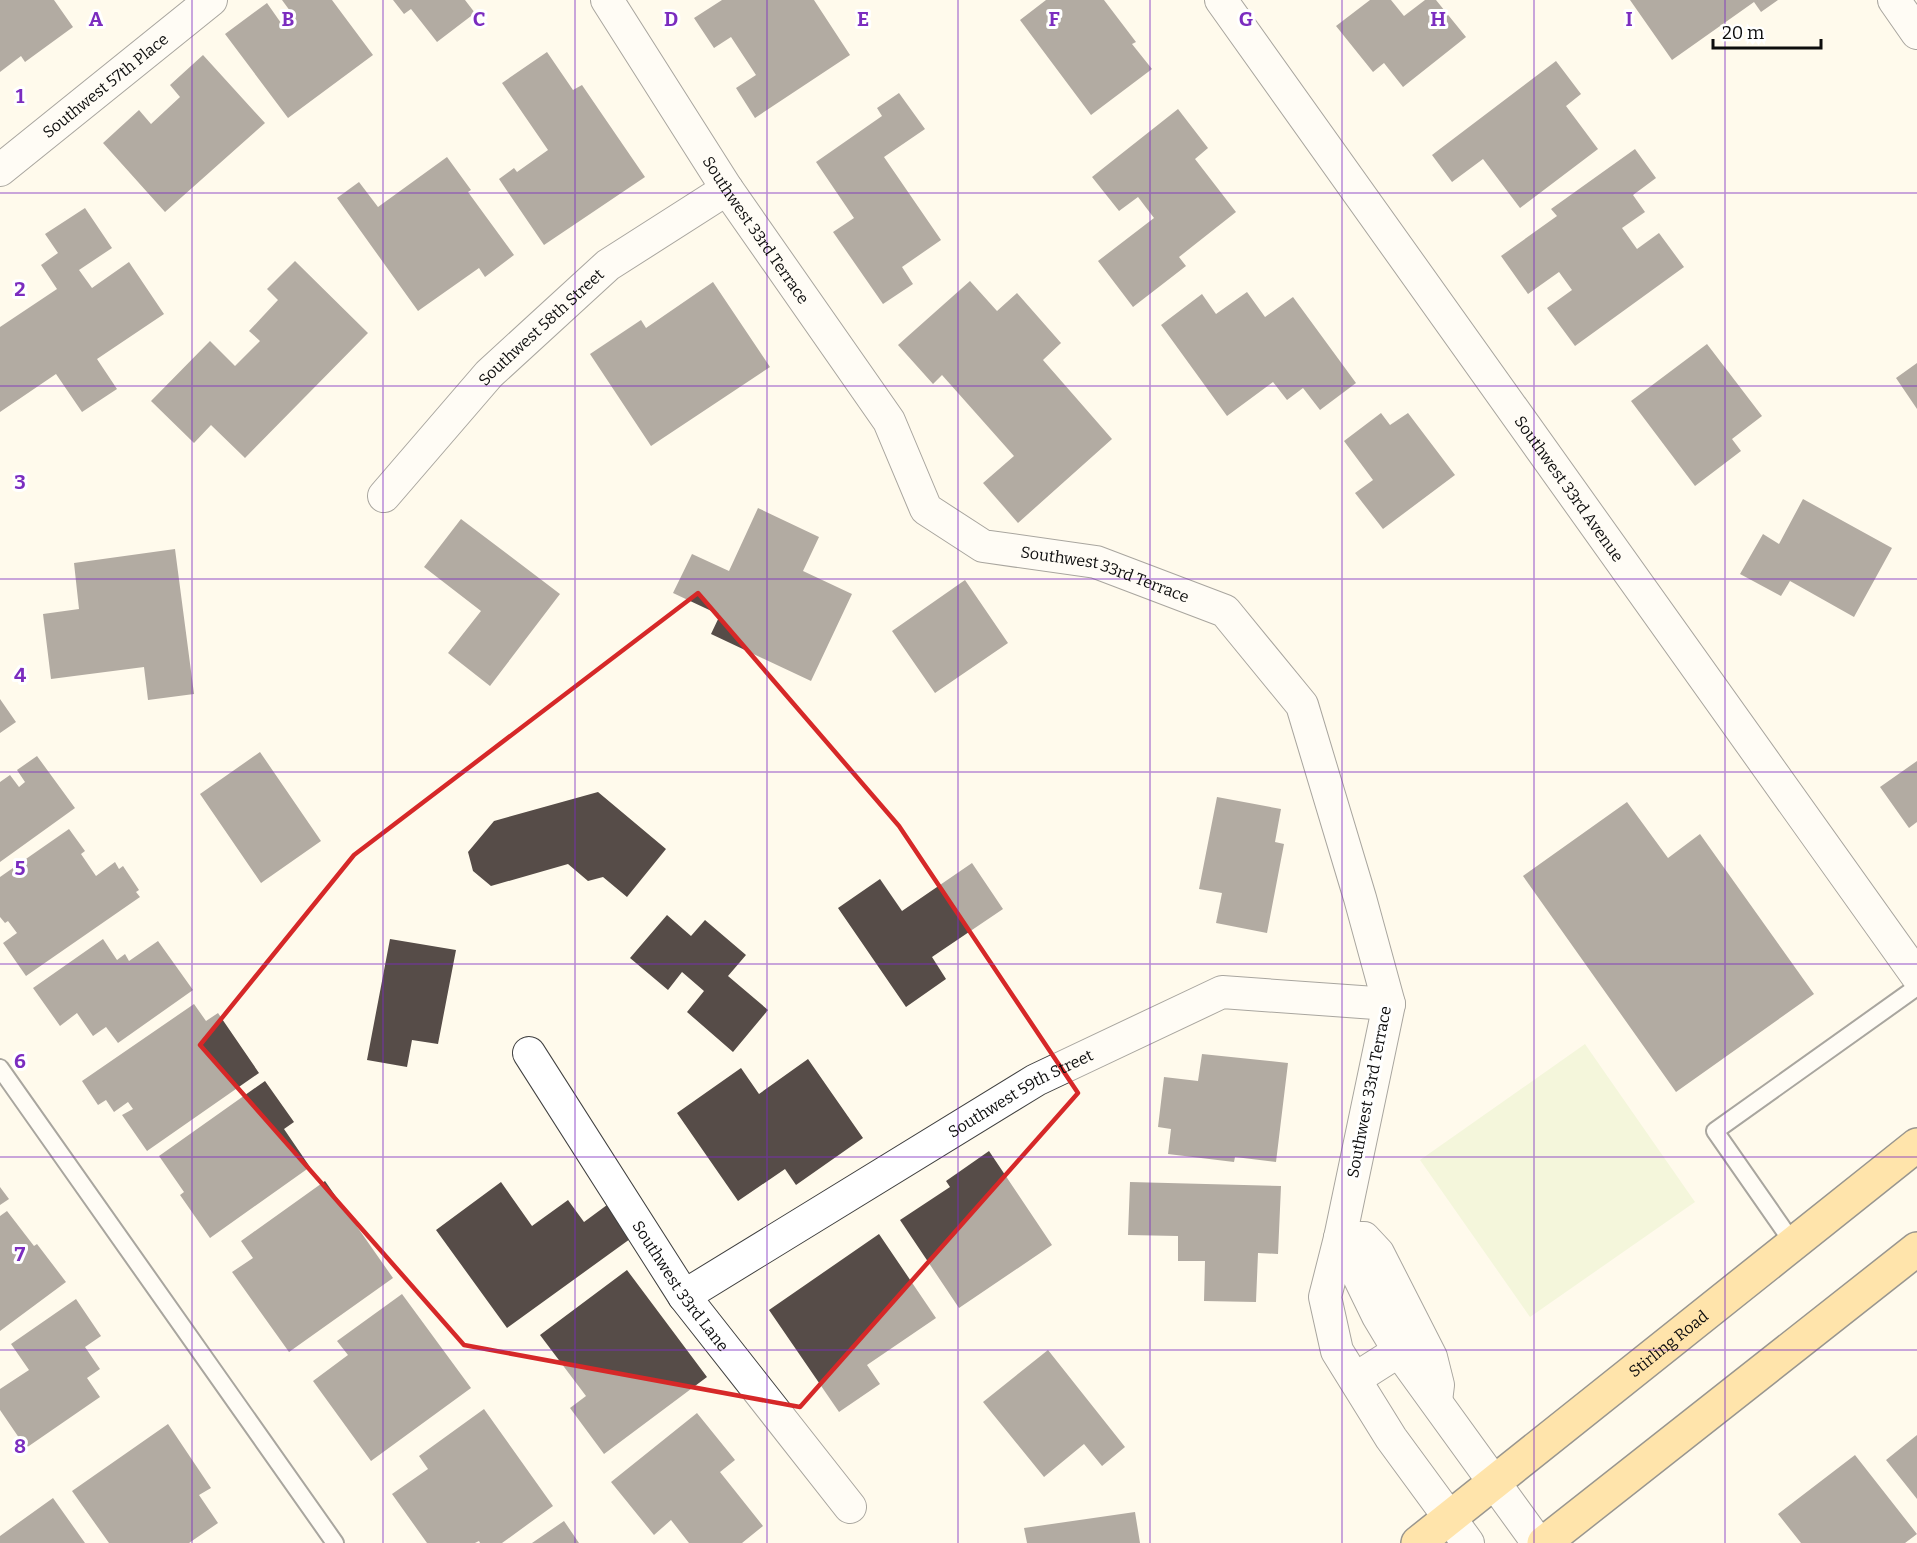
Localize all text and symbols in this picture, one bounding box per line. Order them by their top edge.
text: A [89,7,104,31]
text: B [282,7,295,31]
text: C [473,7,485,31]
text: D [664,7,678,31]
text: E [857,7,869,31]
text: F [1048,7,1060,31]
text: G [1239,7,1253,31]
text: H [1430,7,1446,31]
text: I [1625,7,1633,31]
scale bar [1713,12,1821,50]
text: 20 m [1722,22,1764,44]
street label: Southwest 57th Place [38,29,172,142]
text: 1 [16,84,25,108]
street label: Southwest 33rd Terrace [699,152,814,307]
street label: Southwest 58th Street [474,264,608,389]
text: 2 [14,277,26,301]
street label: Southwest 33rd Avenue [1511,412,1628,565]
text: 3 [14,470,26,494]
street label: Southwest 33rd Terrace [1020,542,1192,606]
text: 4 [14,663,26,687]
text: 5 [15,856,26,880]
street label: Southwest 33rd Terrace [1343,1004,1395,1180]
street label: Southwest 59th Street [944,1045,1096,1141]
text: 6 [14,1049,26,1073]
street label: Southwest 33rd Lane [629,1217,733,1355]
text: 7 [15,1242,26,1266]
street label: Stirling Road [1625,1306,1712,1381]
text: 8 [14,1434,26,1458]

